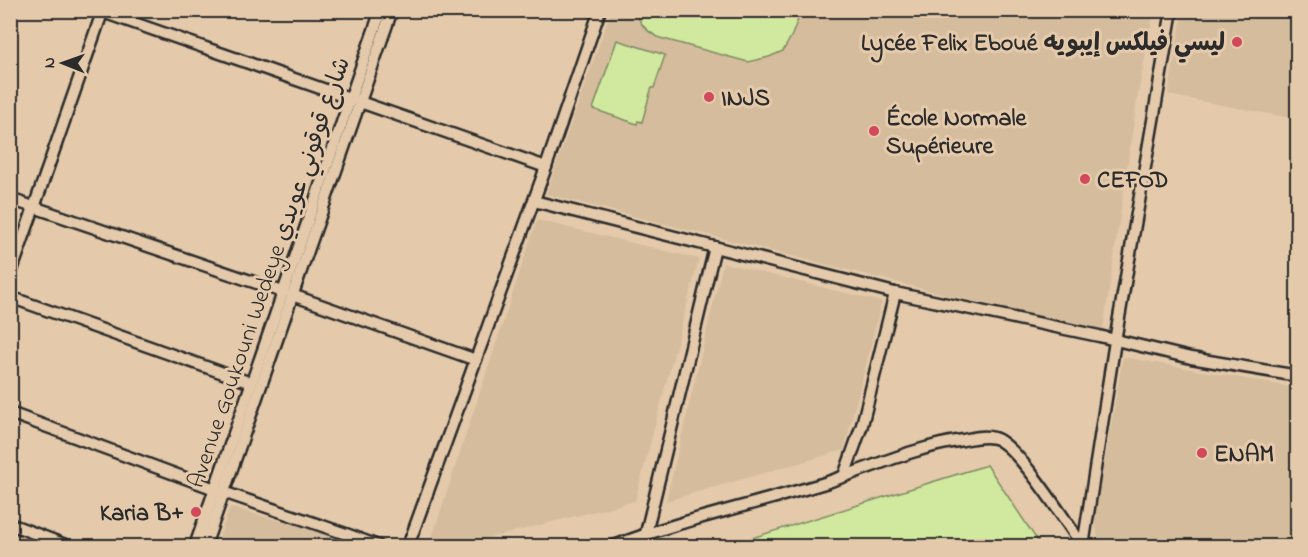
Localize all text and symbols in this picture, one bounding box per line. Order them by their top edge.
place label: Lycée Felix Eboué ليسي فيلكس إيبويه [861,27,1225,63]
north arrow [33,33,93,93]
marker: Lycée Felix Eboué ليسي فيلكس إيبويه [1230,35,1244,49]
street label: Avenue Goukouni Wedeye شارع قوقوني عويدي [180,53,362,493]
text: N [38,57,62,68]
place label: INJS [721,82,770,117]
marker: INJS [702,90,716,104]
place label: École Normale Supérieure [886,102,1027,165]
marker: École Normale Supérieure [867,124,881,138]
place label: CEFOD [1097,164,1168,199]
marker: CEFOD [1078,172,1092,186]
place label: ENAM [1214,438,1274,473]
marker: ENAM [1195,446,1209,460]
place label: Karia B+ [100,497,184,532]
marker: Karia B+ [189,505,203,519]

